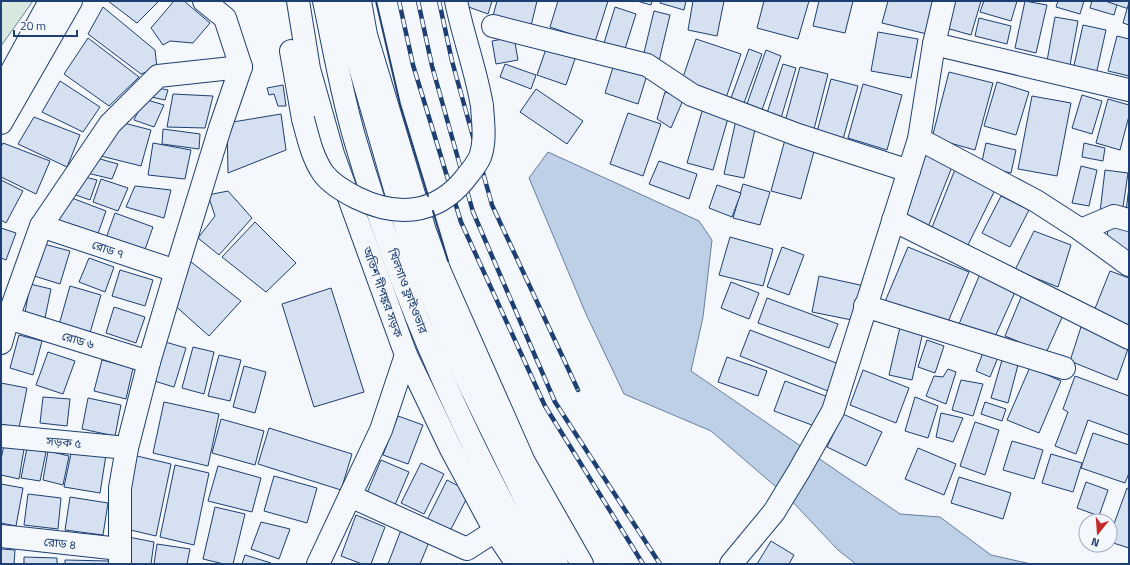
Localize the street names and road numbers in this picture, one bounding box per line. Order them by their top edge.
street label: রোড ৭ [89,235,127,263]
street label: অতিশ দীপঙ্কর সড়ক [357,243,408,340]
street label: খিলগাও ফ্লাইওভার [383,245,433,337]
street label: রোড ৬ [59,326,97,354]
street label: সড়ক ৫ [45,431,82,453]
street label: রোড ৪ [43,532,77,554]

